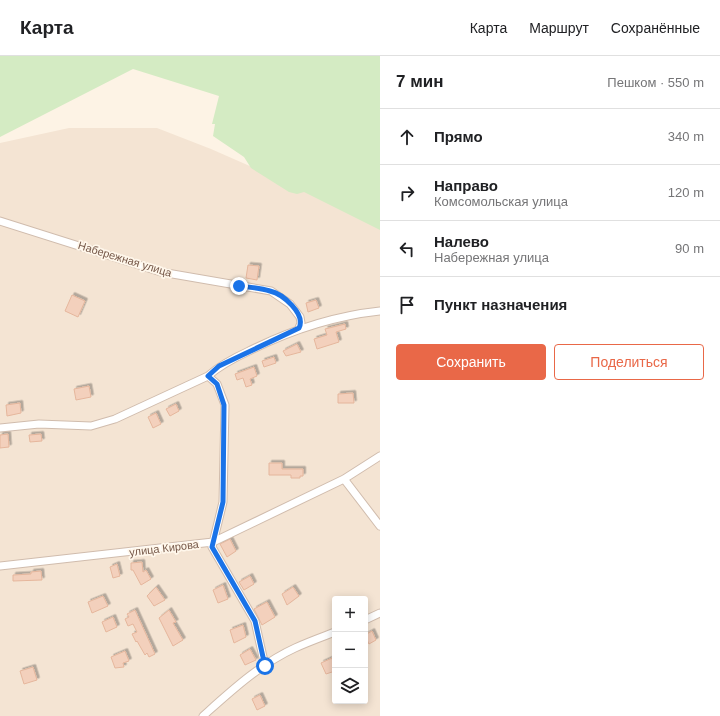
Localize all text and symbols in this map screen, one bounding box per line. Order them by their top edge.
text: Карта [20,17,74,38]
text: Карта [470,20,507,36]
text: Маршрут [529,20,589,36]
text: Сохранённые [611,20,700,36]
text: 7 мин [396,72,443,91]
text: Пешком · 550 m [607,75,704,90]
icon: ahead [396,126,418,148]
text: Прямо [434,128,483,145]
text: 340 m [668,129,704,144]
text: Направо [434,177,498,194]
icon: right [396,182,418,204]
text: 120 m [668,185,704,200]
text: Комсомольская улица [434,194,568,209]
text: Налево [434,233,489,250]
icon: left [396,238,418,260]
street label: Набережная улица [77,239,174,279]
text: 90 m [675,241,704,256]
text: Набережная улица [434,250,549,265]
route end [230,277,248,295]
icon: arrive [396,294,418,316]
text: Пункт назначения [434,296,567,313]
button: Сохранить [396,344,546,380]
button: Поделиться [554,344,704,380]
street label: улица Кирова [129,538,200,558]
map controls [332,596,368,704]
button: + [332,596,368,632]
button: − [332,632,368,668]
route start [256,657,274,675]
button: layers [332,668,368,704]

